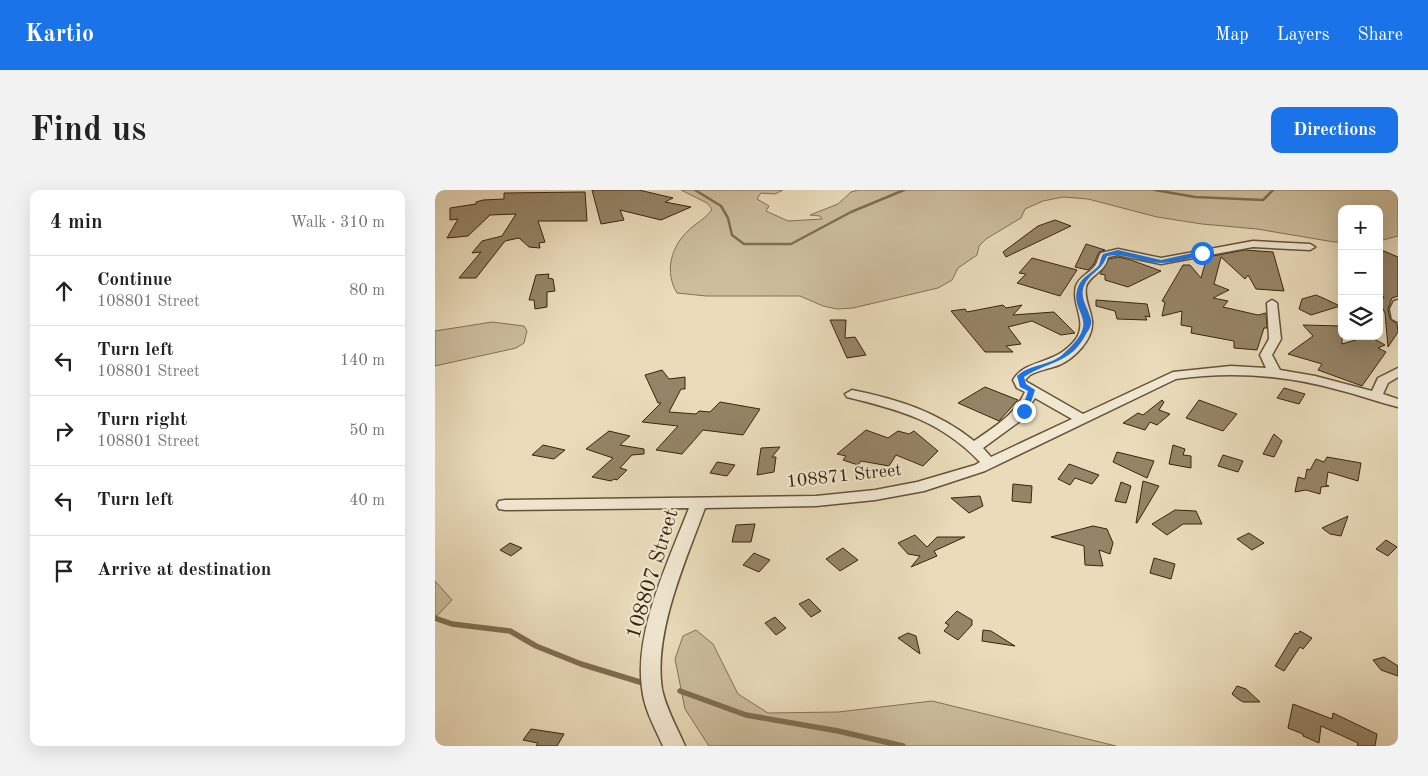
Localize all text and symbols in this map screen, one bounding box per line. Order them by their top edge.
text: Kartio [25,23,94,47]
text: Map [1215,26,1249,44]
text: Layers [1277,26,1329,44]
text: Share [1357,26,1403,44]
button: Directions [1271,107,1398,153]
text: Find us [30,113,146,148]
map controls [1338,205,1383,340]
button: + [1338,205,1383,250]
text: 4 min [50,212,103,233]
text: Walk · 310 m [290,215,385,231]
route start [1191,242,1214,265]
button: − [1338,250,1383,295]
text: Continue [97,271,172,290]
icon: ahead [50,277,78,305]
text: 80 m [349,283,385,299]
text: 108801 Street [97,294,200,310]
button: layers [1338,295,1383,340]
text: Turn left [97,341,174,360]
icon: left [50,347,78,375]
text: 140 m [340,353,385,369]
text: 108801 Street [97,364,200,380]
route end [1013,400,1036,423]
text: Turn right [97,411,187,430]
icon: right [50,417,78,445]
text: 50 m [349,423,385,439]
text: 108801 Street [97,434,200,450]
street label: 108871 Street [786,461,902,491]
icon: left [50,487,78,515]
text: Turn left [97,491,174,510]
text: 40 m [349,493,385,509]
street label: 108807 Street [623,507,683,641]
icon: arrive [50,557,78,585]
text: Arrive at destination [97,561,271,580]

